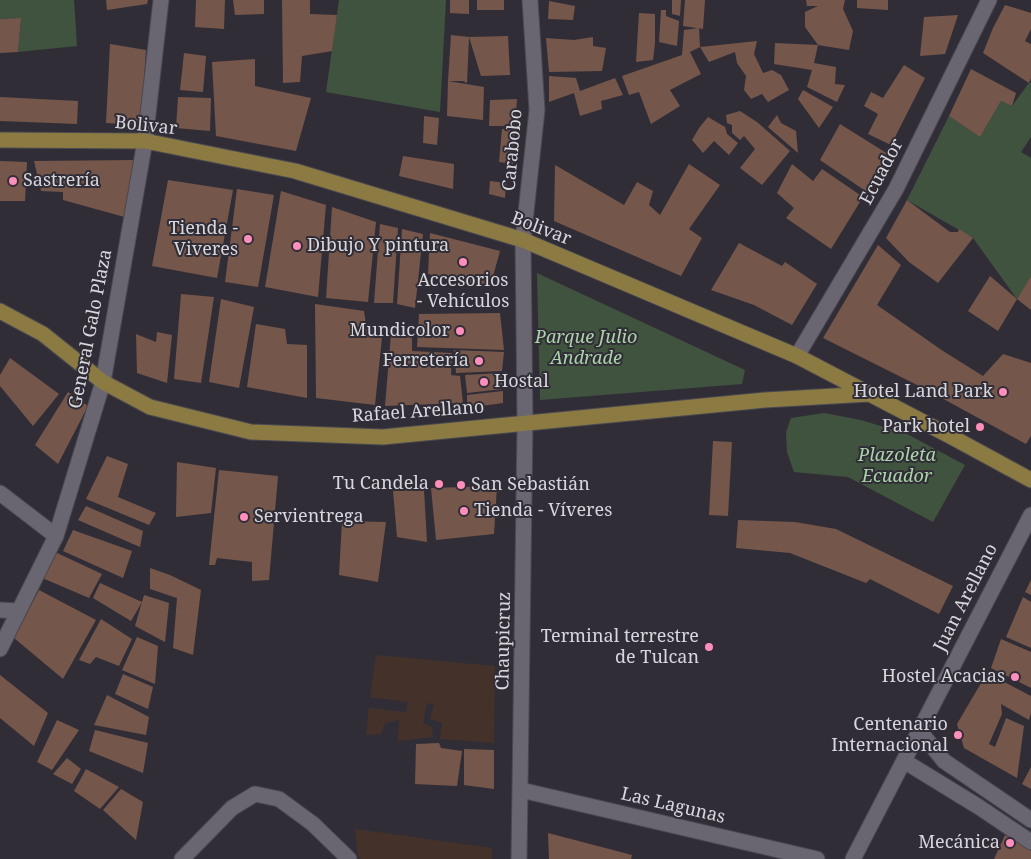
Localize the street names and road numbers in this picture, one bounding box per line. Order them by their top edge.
street label: Carabobo [499,108,527,192]
street label: Bolivar [114,112,178,140]
street label: Ecuador [856,135,908,209]
street label: Bolivar [508,208,574,250]
street label: General Galo Plaza [65,248,117,410]
street label: Rafael Arellano [351,397,485,427]
street label: Juan Arellano [930,540,1002,656]
street label: Chaupicruz [492,591,516,691]
street label: Las Lagunas [619,784,727,828]

